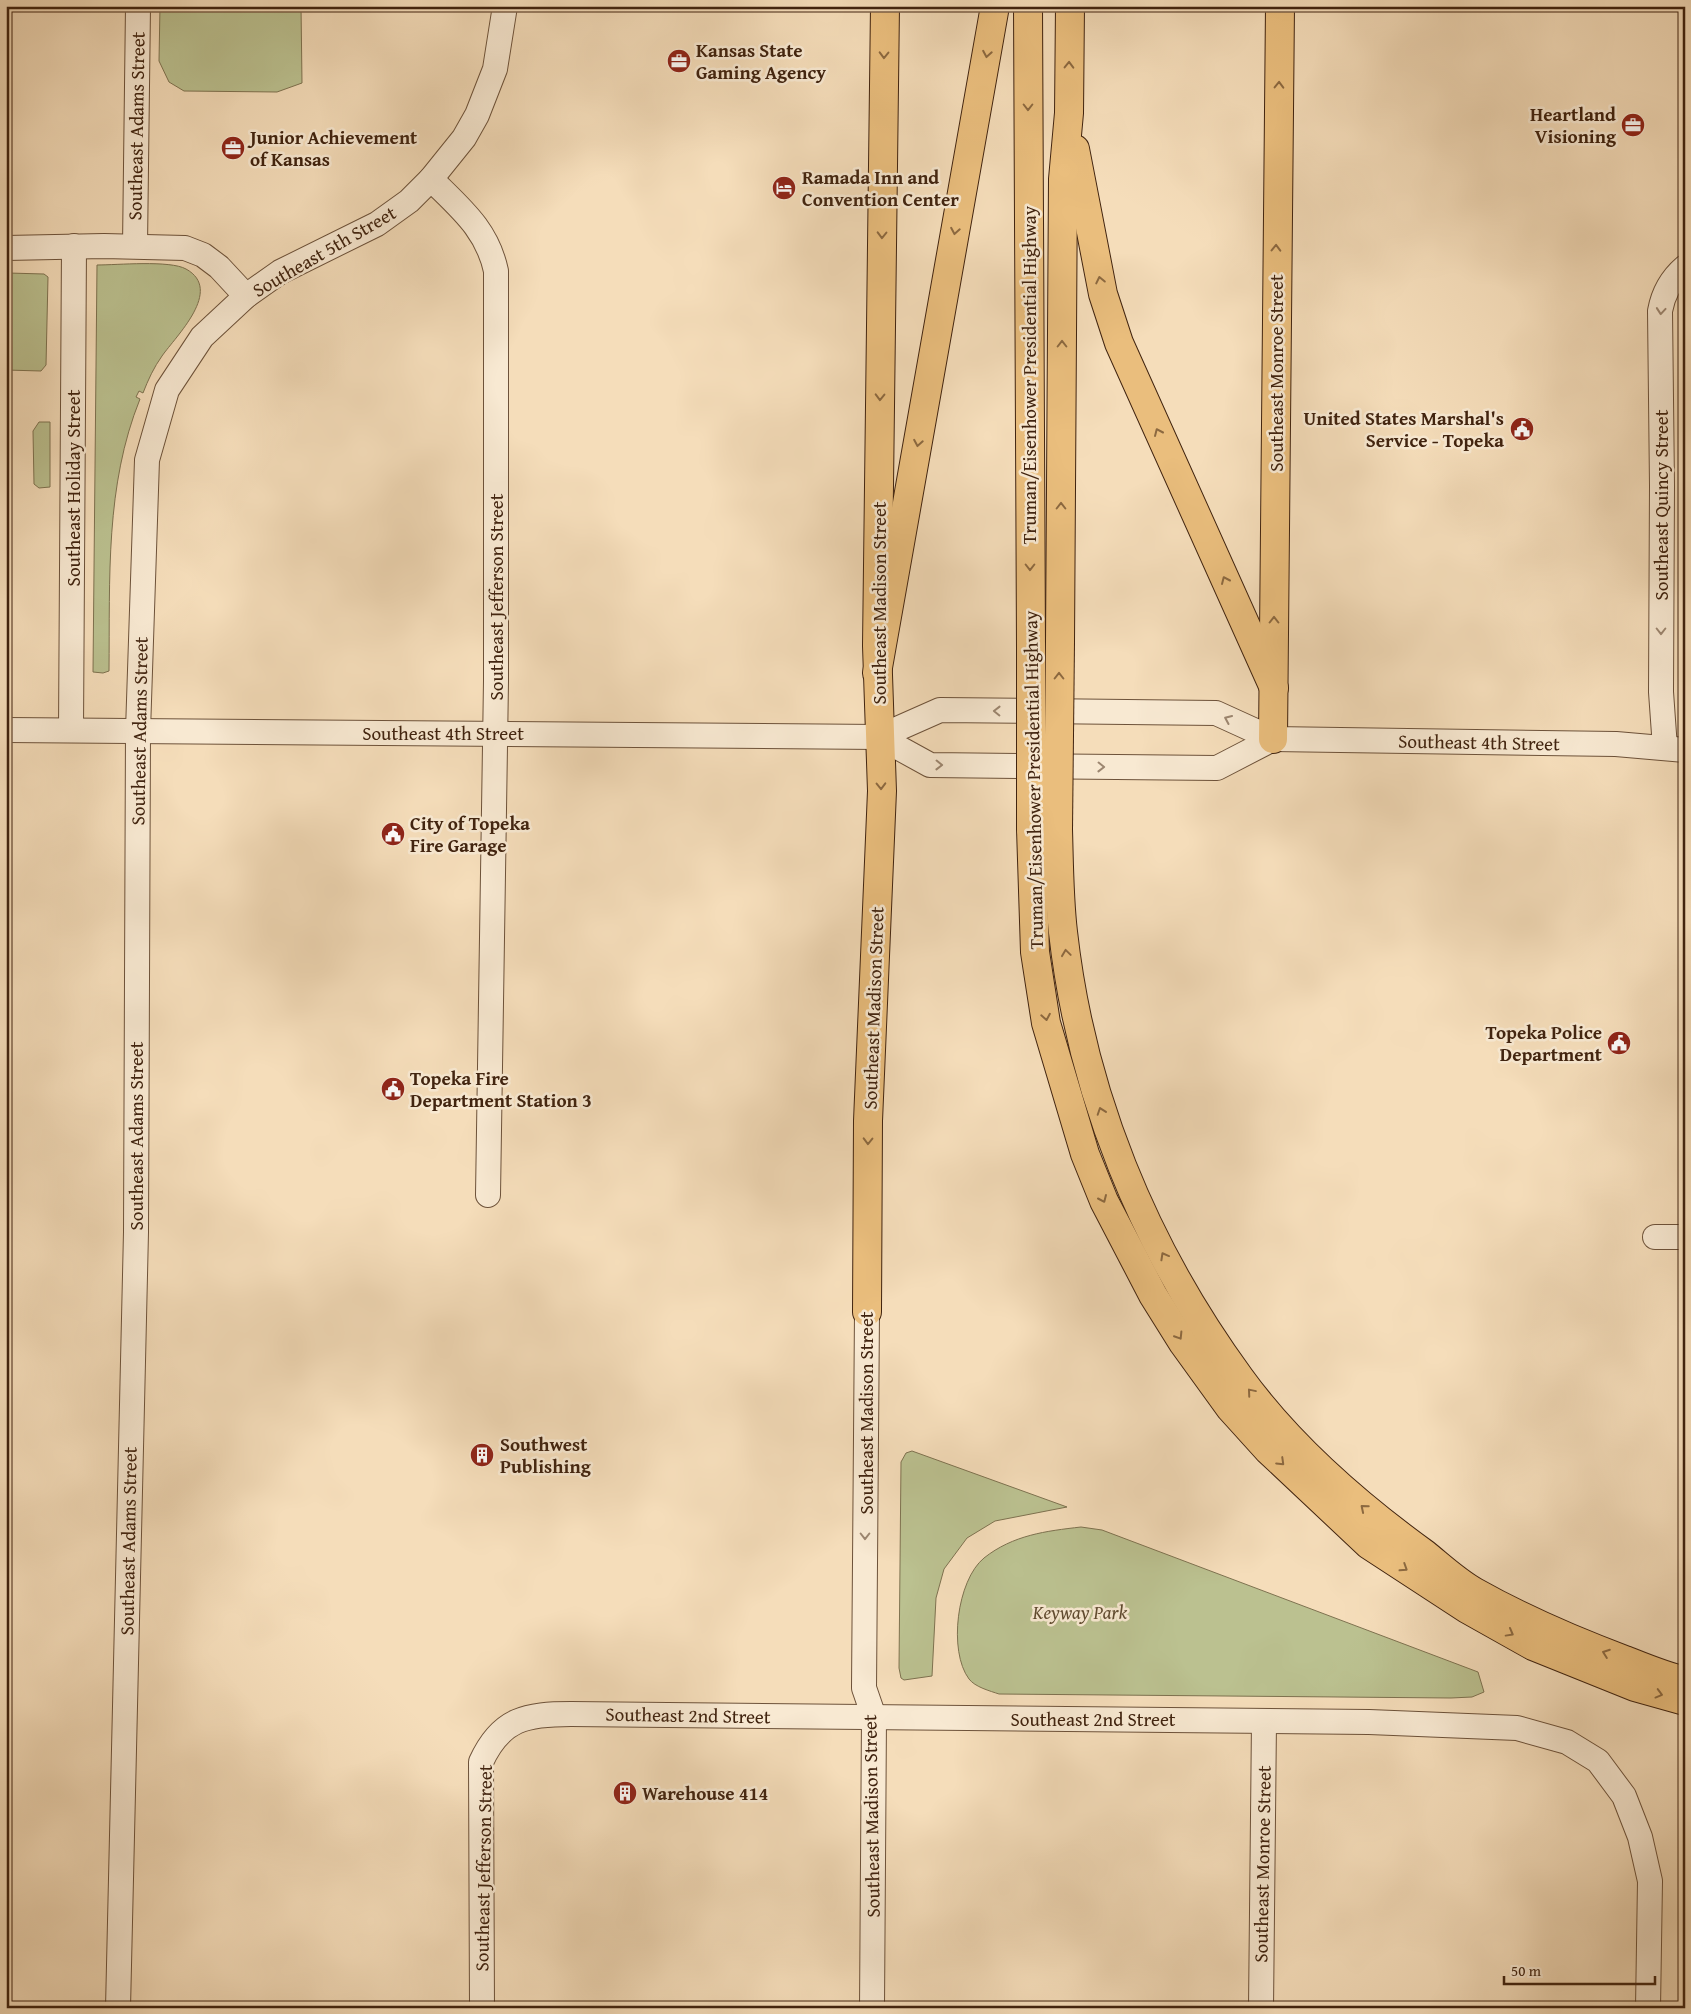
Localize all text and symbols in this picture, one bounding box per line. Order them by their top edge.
street label: Southeast Adams Street [120,31,152,221]
place label: Kansas State Gaming Agency [696,36,826,86]
office icon: Kansas State Gaming Agency [666,48,692,74]
one-way arrow [982,50,992,59]
one-way arrow [879,52,889,59]
one-way arrow [1064,60,1074,68]
one-way arrow [1274,81,1284,89]
place label: Heartland Visioning [1530,100,1617,150]
one-way arrow [1023,104,1033,112]
office icon: Heartland Visioning [1620,112,1646,138]
place label: Junior Achievement of Kansas [247,123,418,173]
office icon: Junior Achievement of Kansas [220,135,246,161]
place label: Ramada Inn and Convention Center [802,163,959,213]
hotel icon: Ramada Inn and Convention Center [771,175,797,201]
street label: Southeast 5th Street [247,198,401,304]
street label: Truman/Eisenhower Presidential Highway [1015,205,1043,544]
one-way arrow [951,227,961,236]
one-way arrow [877,232,887,239]
one-way arrow [1271,244,1282,252]
street label: Southeast Monroe Street [1262,274,1290,472]
one-way arrow [1095,276,1106,285]
one-way arrow [1656,307,1667,315]
one-way arrow [1057,339,1067,347]
street label: Southeast Holiday Street [59,389,87,586]
one-way arrow [875,394,885,402]
place label: United States Marshal's Service - Topeka [1303,404,1504,454]
street label: Southeast Quincy Street [1647,409,1675,600]
public building icon: United States Marshal's Service - Topeka [1509,416,1535,442]
one-way arrow [1153,428,1164,437]
one-way arrow [913,439,923,448]
street label: Southeast Jefferson Street [482,493,510,700]
street label: Southeast Madison Street [865,501,893,705]
one-way arrow [1056,502,1066,510]
one-way arrow [1025,564,1036,572]
one-way arrow [1220,576,1231,585]
street label: Truman/Eisenhower Presidential Highway [1016,610,1050,950]
one-way arrow [1269,616,1279,624]
one-way arrow [1656,628,1666,635]
street label: Southeast Adams Street [123,636,155,826]
one-way arrow [1054,671,1065,679]
one-way arrow [993,705,1001,716]
one-way arrow [1224,714,1233,725]
street label: Southeast 4th Street [362,719,524,747]
street label: Southeast 4th Street [1398,727,1560,757]
one-way arrow [936,760,943,770]
one-way arrow [1097,761,1105,772]
one-way arrow [876,782,886,790]
place label: City of Topeka Fire Garage [410,809,530,859]
public building icon: City of Topeka Fire Garage [380,821,406,847]
street label: Southeast Madison Street [855,906,891,1110]
one-way arrow [1061,948,1072,956]
one-way arrow [1040,1012,1050,1021]
place label: Topeka Police Department [1486,1018,1603,1068]
public building icon: Topeka Police Department [1606,1030,1632,1056]
street label: Southeast Adams Street [122,1041,150,1230]
place label: Topeka Fire Department Station 3 [410,1064,592,1114]
public building icon: Topeka Fire Department Station 3 [380,1076,406,1102]
one-way arrow [1097,1107,1107,1116]
one-way arrow [863,1138,873,1145]
one-way arrow [1097,1194,1108,1203]
one-way arrow [1160,1253,1170,1262]
street label: Southeast Madison Street [852,1311,880,1515]
one-way arrow [1173,1331,1182,1340]
one-way arrow [1249,1389,1257,1398]
place label: Southwest Publishing [500,1430,592,1480]
building icon: Southwest Publishing [469,1442,495,1468]
street label: Southeast Adams Street [112,1446,144,1636]
one-way arrow [1275,1457,1284,1466]
one-way arrow [1361,1505,1370,1514]
one-way arrow [860,1532,870,1540]
one-way arrow [1398,1562,1407,1571]
park label: Keyway Park [1032,1598,1127,1626]
one-way arrow [1504,1626,1513,1636]
one-way arrow [1602,1649,1611,1659]
one-way arrow [1655,1688,1664,1699]
street label: Southeast 2nd Street [605,1700,771,1730]
street label: Southeast 2nd Street [1010,1705,1176,1733]
street label: Southeast Madison Street [855,1714,887,1918]
street label: Southeast Jefferson Street [467,1764,499,1972]
street label: Southeast Monroe Street [1246,1765,1278,1963]
place label: Warehouse 414 [642,1779,769,1807]
building icon: Warehouse 414 [612,1780,638,1806]
scale bar [1504,1954,1655,1986]
text: 50 m [1511,1960,1542,1981]

